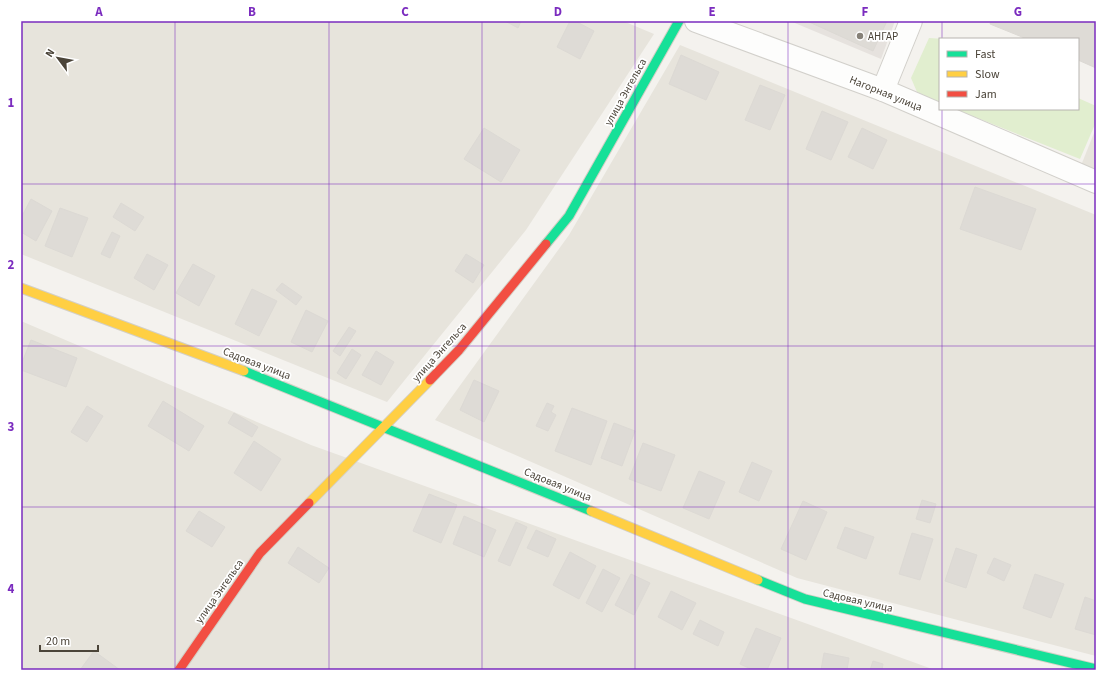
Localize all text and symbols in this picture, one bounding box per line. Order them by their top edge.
text: A [94,3,103,21]
text: B [248,3,256,21]
text: C [401,3,409,21]
text: D [554,3,562,21]
text: E [708,3,716,21]
text: F [862,3,869,21]
text: G [1014,3,1022,21]
place label: АНГАР [868,29,898,44]
marker: АНГАР [855,31,865,41]
north arrow [38,38,78,78]
legend [939,38,1079,110]
text: N [42,46,58,60]
text: Fast [975,46,995,63]
street label: улица Энгельса [601,56,650,129]
text: Slow [975,66,1000,83]
street label: Нагорная улица [847,72,924,115]
text: Jam [975,86,997,103]
text: 1 [8,94,15,112]
text: 2 [8,256,15,274]
street label: улица Энгельса [409,320,470,385]
street label: Садовая улица [221,344,293,383]
text: 3 [8,418,15,436]
street label: Садовая улица [522,464,594,505]
street label: улица Энгельса [192,556,247,626]
text: 4 [8,580,15,598]
street label: Садовая улица [821,585,894,616]
scale bar [40,627,98,653]
text: 20 m [46,633,70,650]

